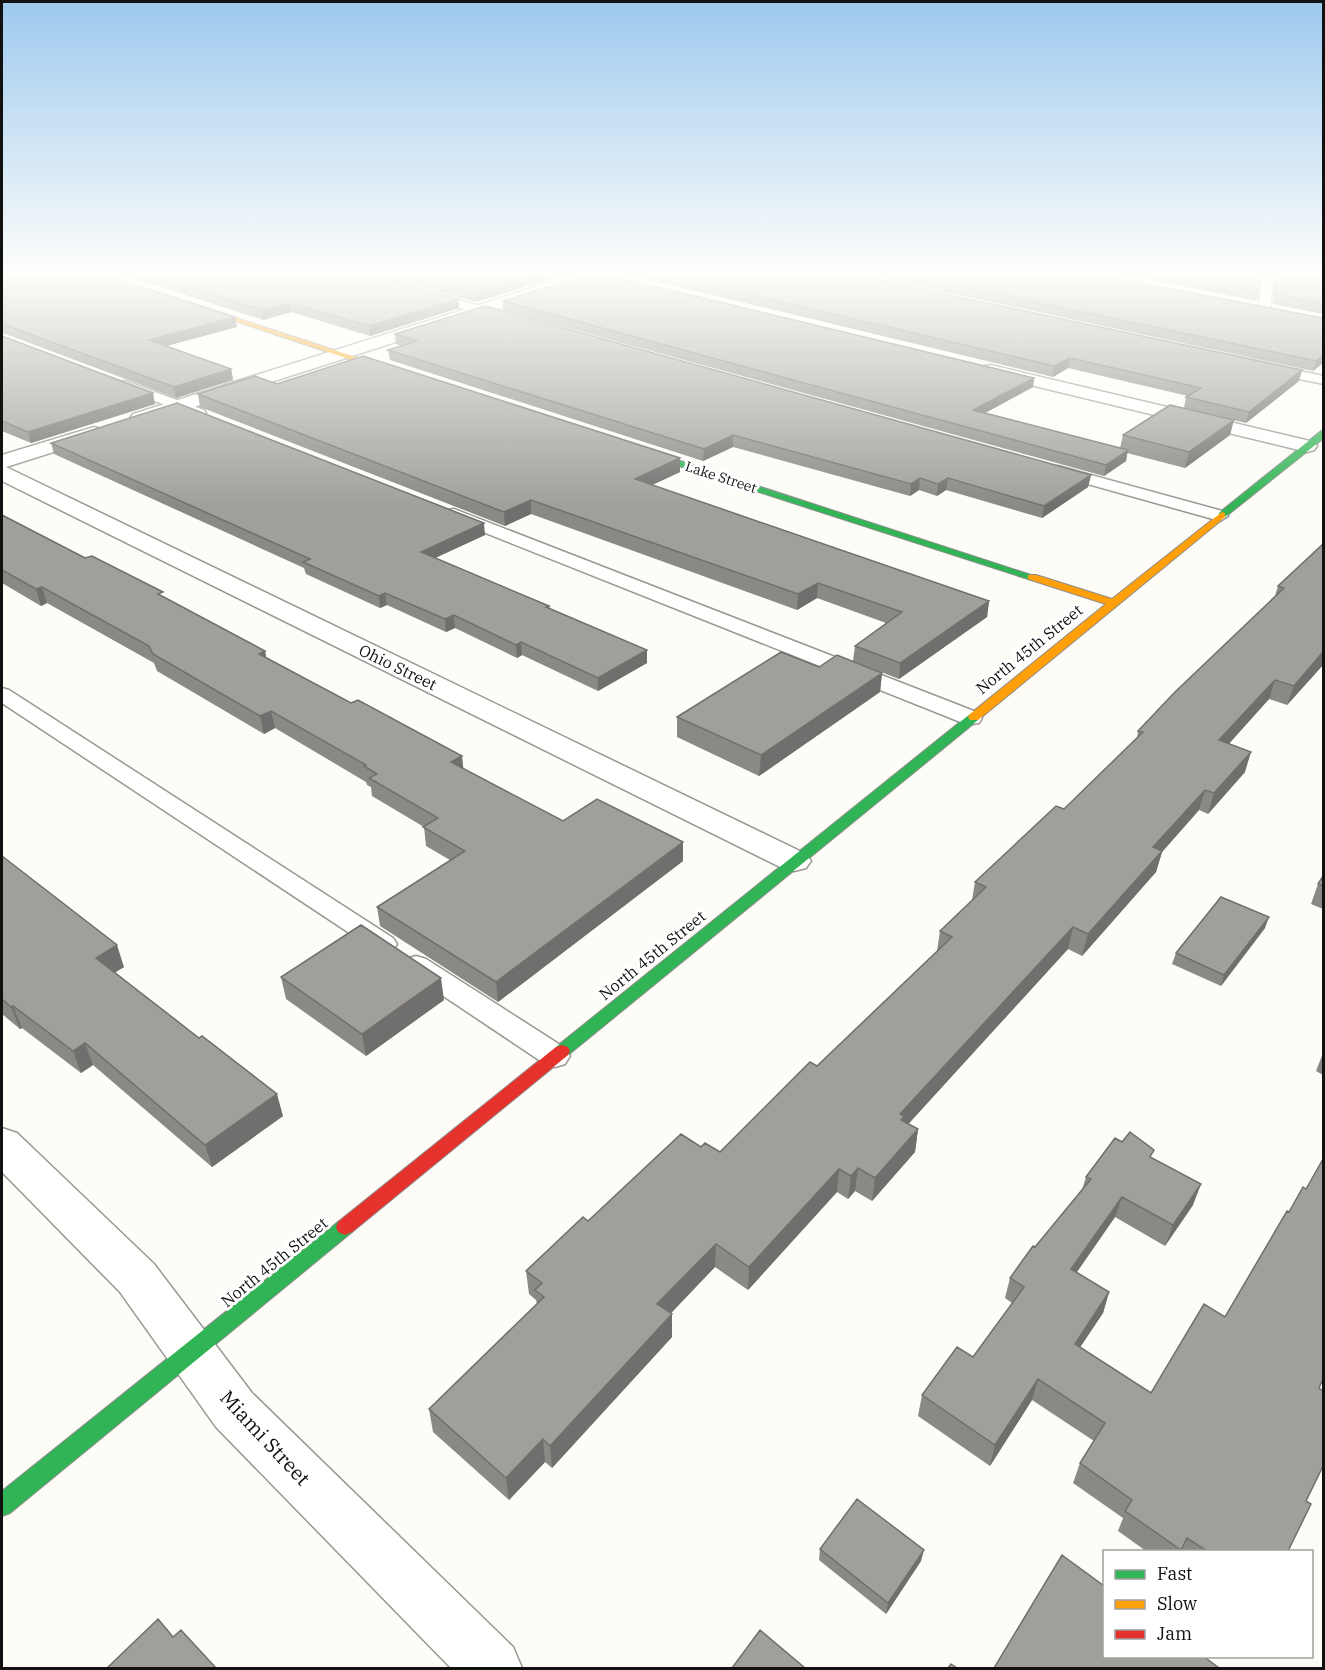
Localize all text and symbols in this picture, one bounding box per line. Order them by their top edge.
street label: Lake Street [683,457,759,497]
street label: North 45th Street [972,600,1087,698]
street label: Ohio Street [356,640,441,695]
street label: North 45th Street [595,906,710,1004]
street label: North 45th Street [217,1213,332,1311]
street label: Miami Street [214,1384,316,1491]
legend [1103,1550,1313,1658]
text: Fast [1157,1562,1192,1585]
text: Slow [1157,1592,1197,1615]
text: Jam [1157,1622,1192,1645]

